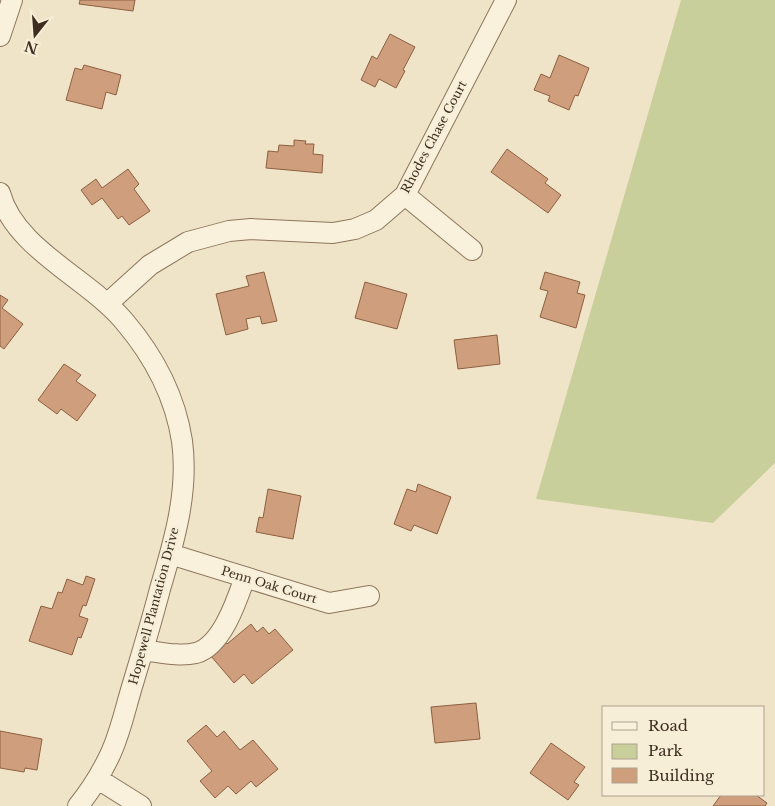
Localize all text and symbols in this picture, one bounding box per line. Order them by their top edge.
north arrow [10,10,60,60]
text: N [22,37,40,58]
street label: Rhodes Chase Court [397,77,470,196]
street label: Hopewell Plantation Drive [125,525,182,686]
street label: Penn Oak Court [220,563,319,606]
legend [602,706,765,796]
text: Road [648,716,688,735]
text: Park [648,741,684,760]
text: Building [648,766,715,785]

